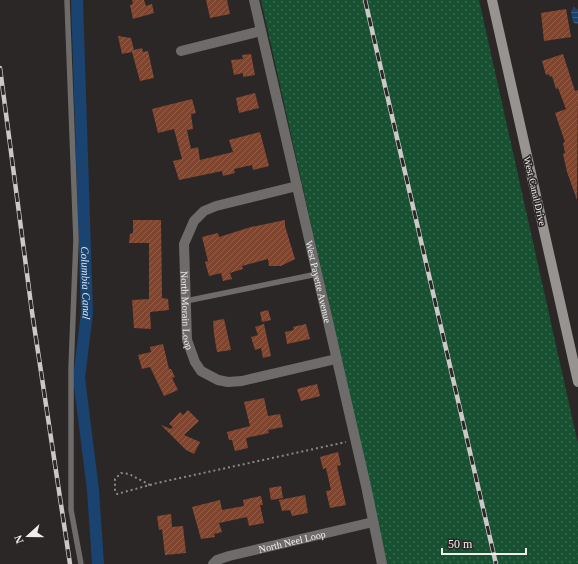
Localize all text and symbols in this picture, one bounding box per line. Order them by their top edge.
street label: West Canal Drive [522,155,548,227]
street label: West Payette Avenue [304,239,334,324]
water label: Columbia Canal [79,246,93,320]
street label: North Morain Loop [179,271,196,351]
north arrow [8,516,48,556]
street label: North Neel Loop [257,528,327,554]
scale bar [442,530,526,556]
text: N [12,534,26,545]
text: 50 m [448,537,473,551]

